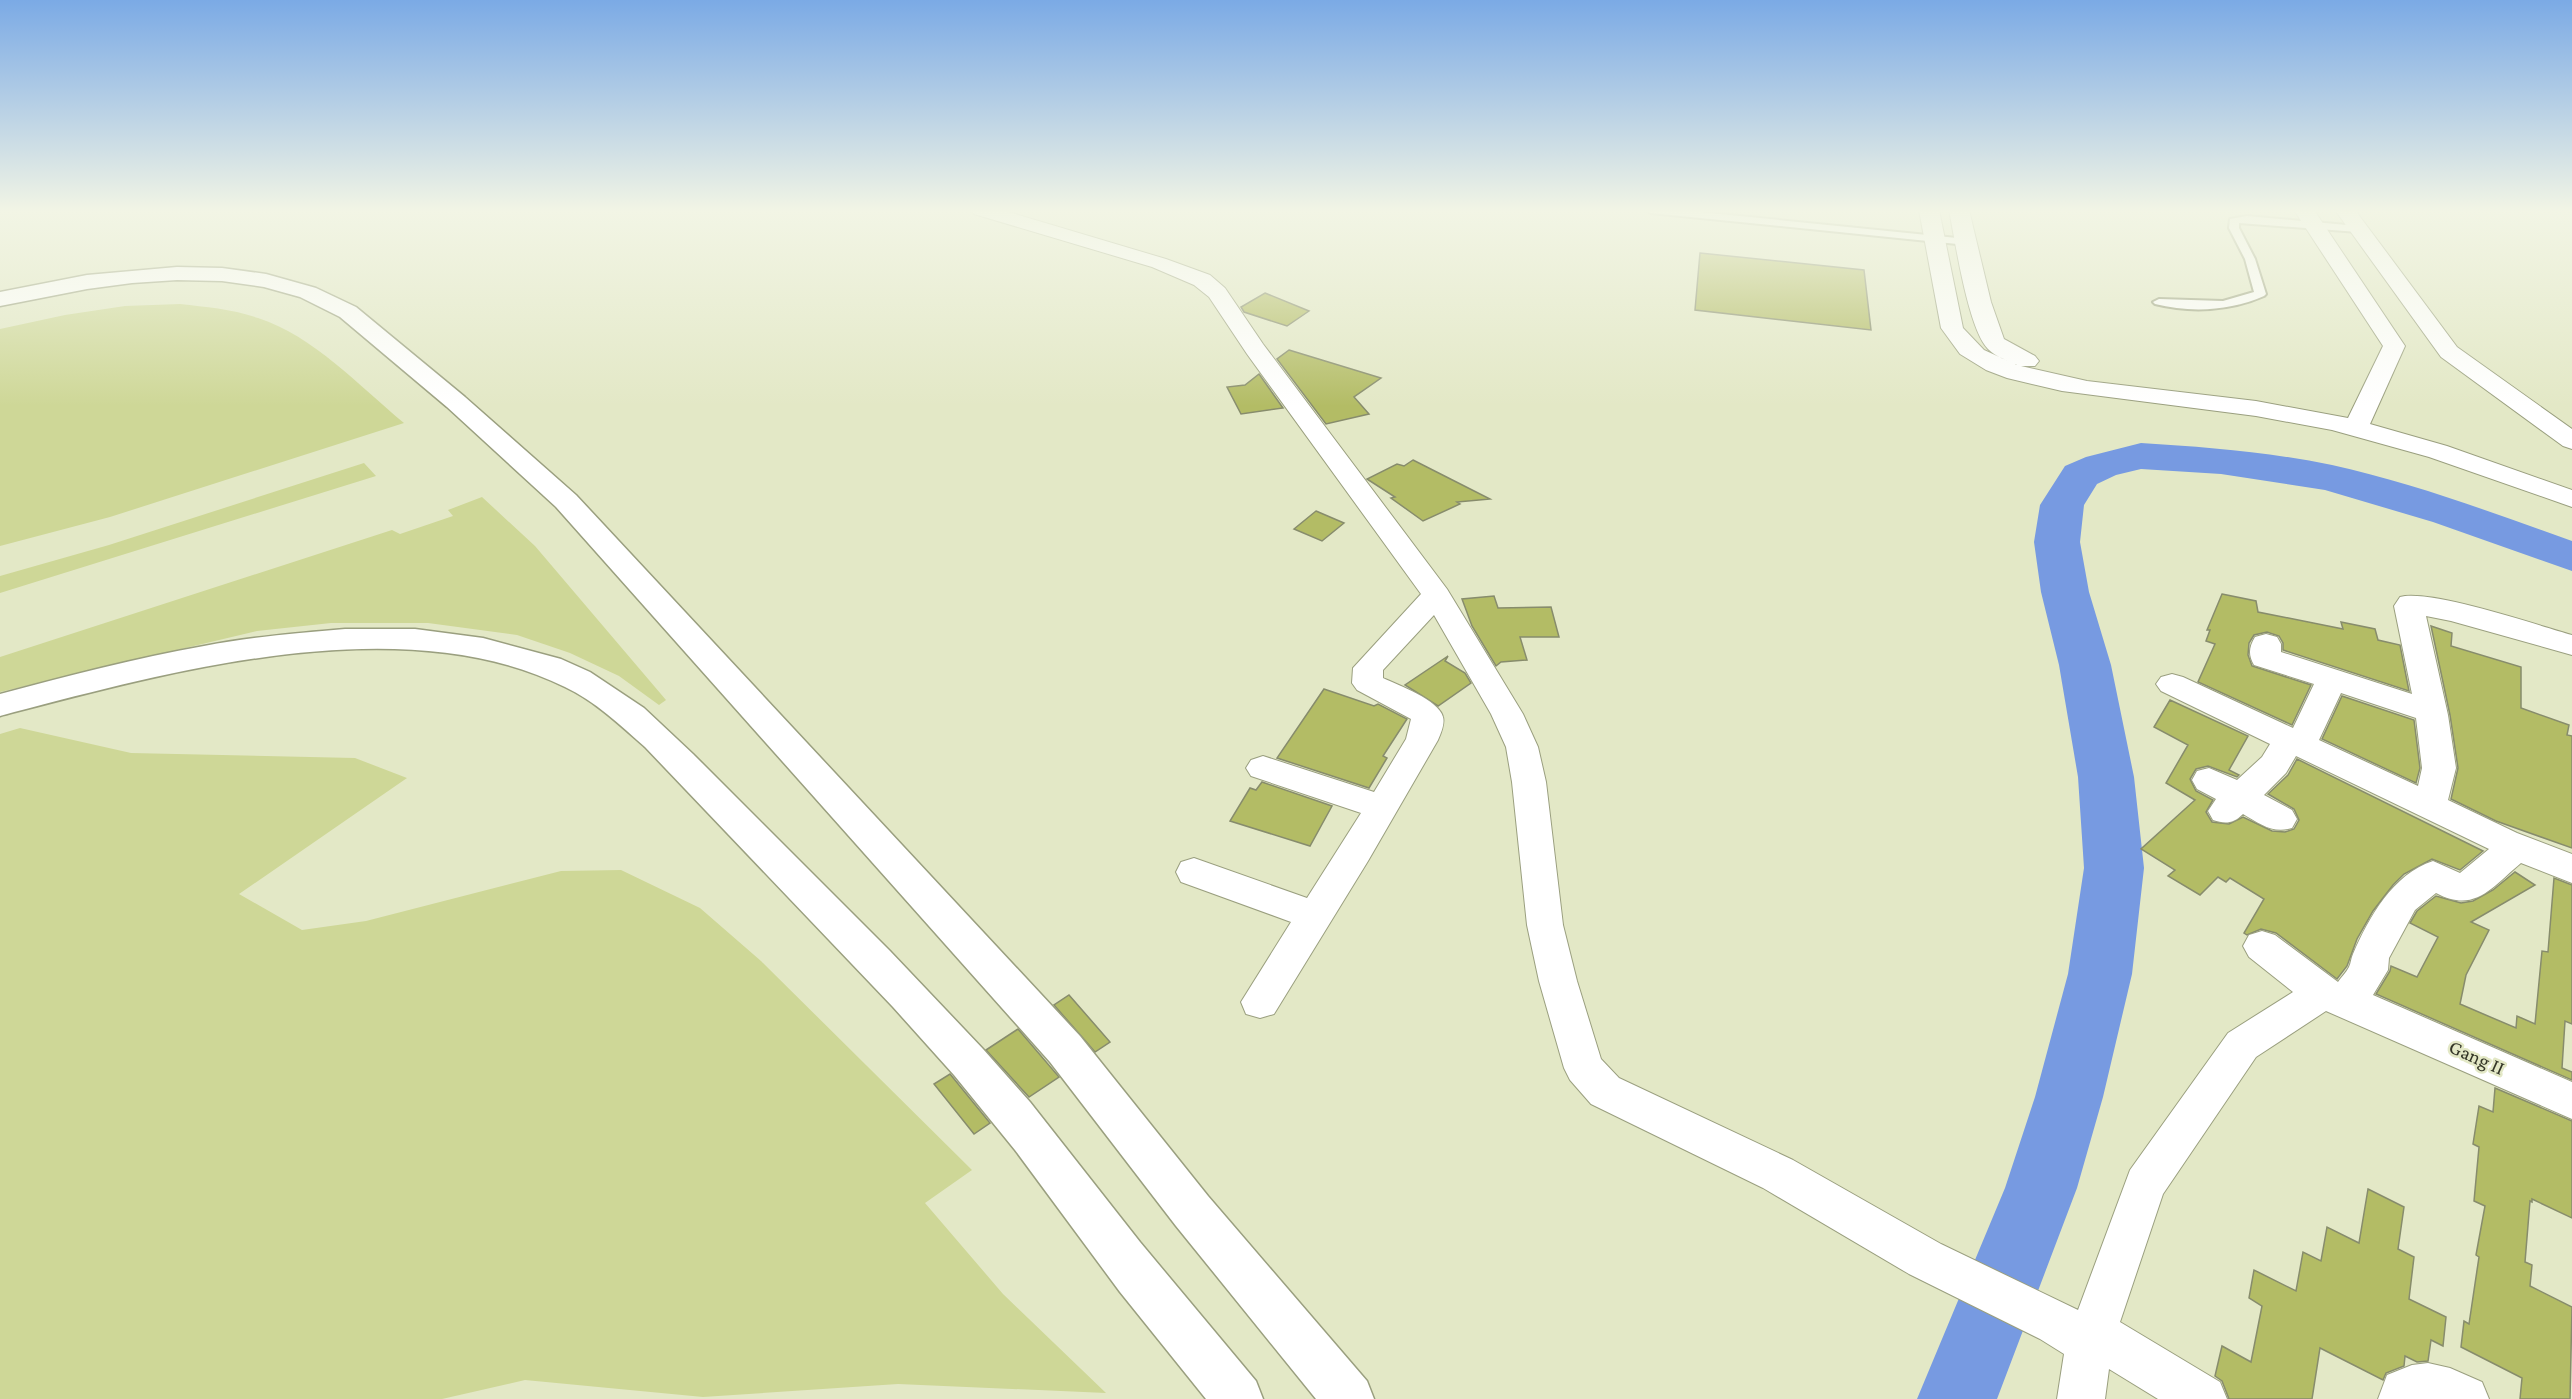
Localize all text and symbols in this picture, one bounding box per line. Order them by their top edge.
street label: Gang II [2446,1035,2508,1080]

